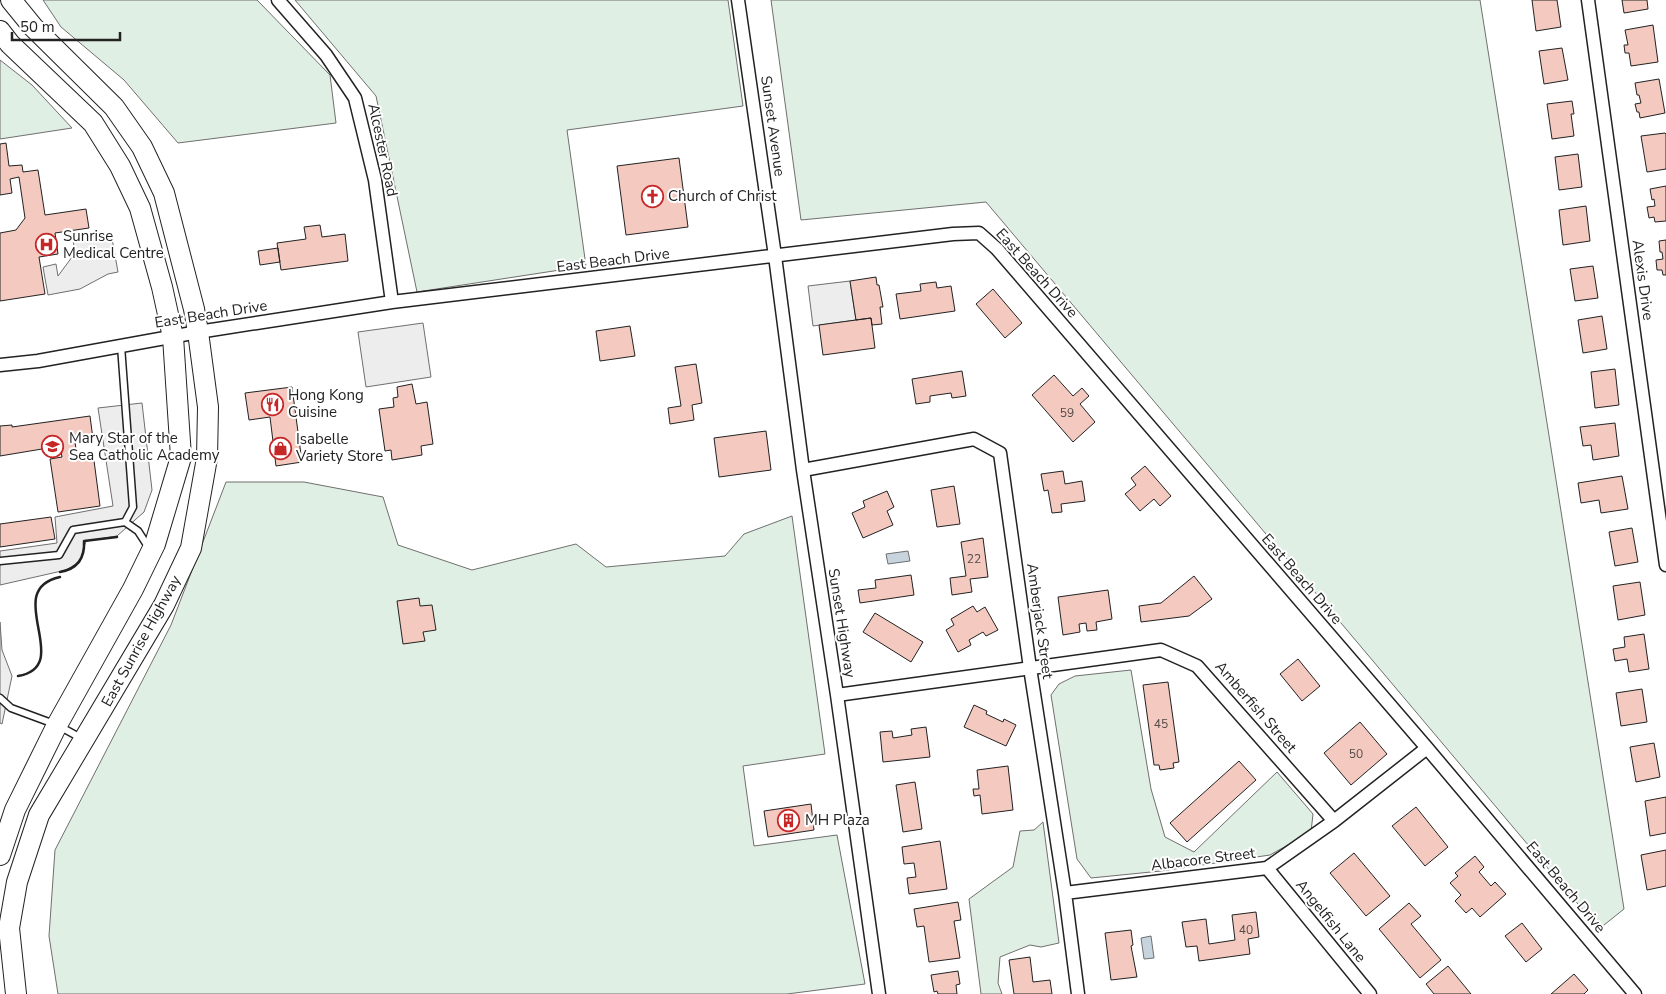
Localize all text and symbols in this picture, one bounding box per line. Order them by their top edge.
scale bar [12,10,120,42]
text: 50 m [20,17,55,37]
street label: Sunset Avenue [756,74,790,178]
street label: Alcester Road [363,102,403,198]
church icon: Church of Christ [640,184,664,208]
place label: Church of Christ [668,186,777,206]
street label: East Beach Drive [991,224,1083,322]
place label: Sunrise Medical Centre [63,226,164,263]
hospital icon: Sunrise Medical Centre [35,233,59,257]
street label: Alexis Drive [1627,238,1659,322]
street label: East Beach Drive [555,243,671,277]
street label: East Beach Drive [153,295,269,333]
place label: Hong Kong Cuisine [288,385,364,422]
restaurant icon: Hong Kong Cuisine [260,392,284,416]
house number: 59 [1060,405,1074,421]
place label: Mary Star of the Sea Catholic Academy [69,428,220,465]
place label: Isabelle Variety Store [295,429,383,466]
school or university icon: Mary Star of the Sea Catholic Academy [41,435,65,459]
shop icon: Isabelle Variety Store [268,436,292,460]
street label: East Beach Drive [1257,529,1347,629]
house number: 22 [967,551,981,567]
street label: Amberjack Street [1022,562,1058,681]
street label: Sunset Highway [823,567,861,679]
street label: East Sunrise Highway [97,572,186,710]
street label: Amberfish Street [1211,657,1302,758]
house number: 45 [1154,716,1168,732]
house number: 50 [1349,746,1363,762]
building icon: MH Plaza [777,808,801,832]
place label: MH Plaza [805,810,870,830]
street label: East Beach Drive [1522,837,1610,937]
street label: Albacore Street [1150,843,1257,875]
street label: Angelfish Lane [1291,875,1371,967]
house number: 40 [1239,922,1253,938]

